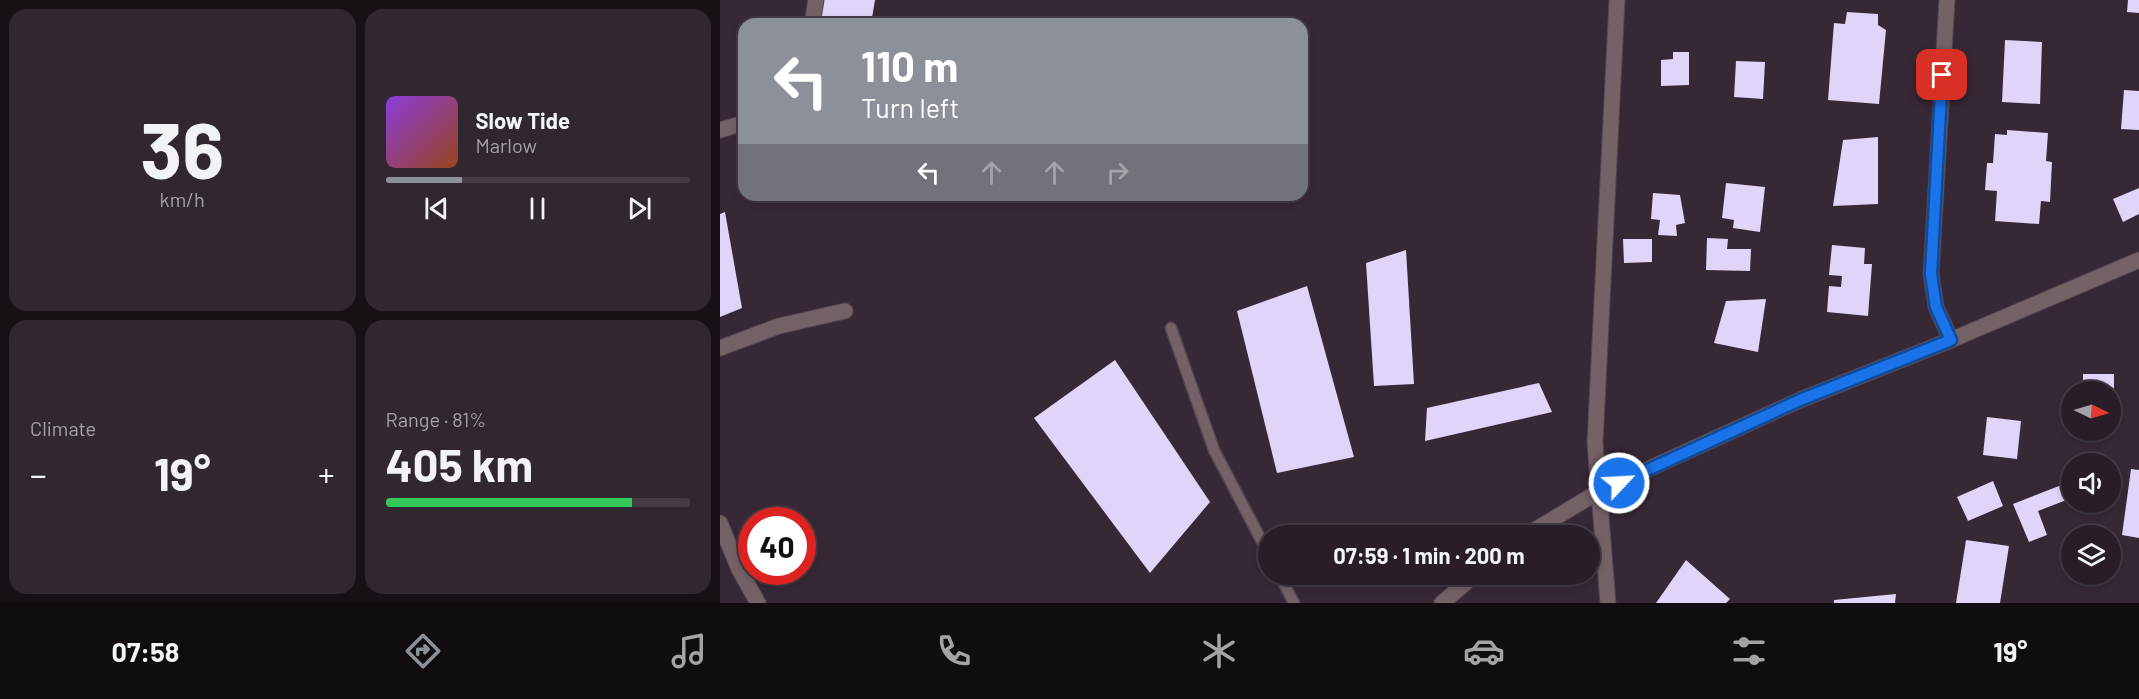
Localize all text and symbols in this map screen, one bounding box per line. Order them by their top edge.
text: 110 m [861,40,958,90]
icon: left [762,42,840,120]
pin [1916,49,1967,100]
icon: arrive [1925,58,1958,91]
text: Turn left [861,91,959,123]
text: 36 [140,101,224,195]
text: Slow Tide [476,107,570,133]
text: Marlow [476,133,537,157]
icon: left [912,156,945,189]
icon: ahead [975,156,1008,189]
icon: ahead [1038,156,1071,189]
icon: right [1101,156,1134,189]
text: km/h [160,187,205,211]
icon: previous [420,192,453,225]
icon: pause [521,192,554,225]
icon: next [623,192,656,225]
north arrow [2061,381,2121,441]
map controls [2061,381,2121,585]
text: Range · 81% [386,407,486,431]
text: Climate [30,416,96,440]
text: 405 km [386,437,533,491]
text: 19° [154,446,211,500]
position arrow [1587,451,1651,515]
button: sound [2061,453,2121,513]
text: − [30,454,47,494]
text: + [318,454,335,494]
speed limit sign: 40 [738,507,816,585]
button: layers [2061,525,2121,585]
text: 07:59 · 1 min · 200 m [1333,542,1525,568]
icon: directions [402,630,444,672]
icon: music [668,630,710,672]
icon: phone [933,630,975,672]
icon: climate [1198,630,1240,672]
icon: car [1463,630,1505,672]
icon: filters [1728,630,1770,672]
text: 07:58 [112,635,179,667]
text: 19° [1993,635,2027,667]

